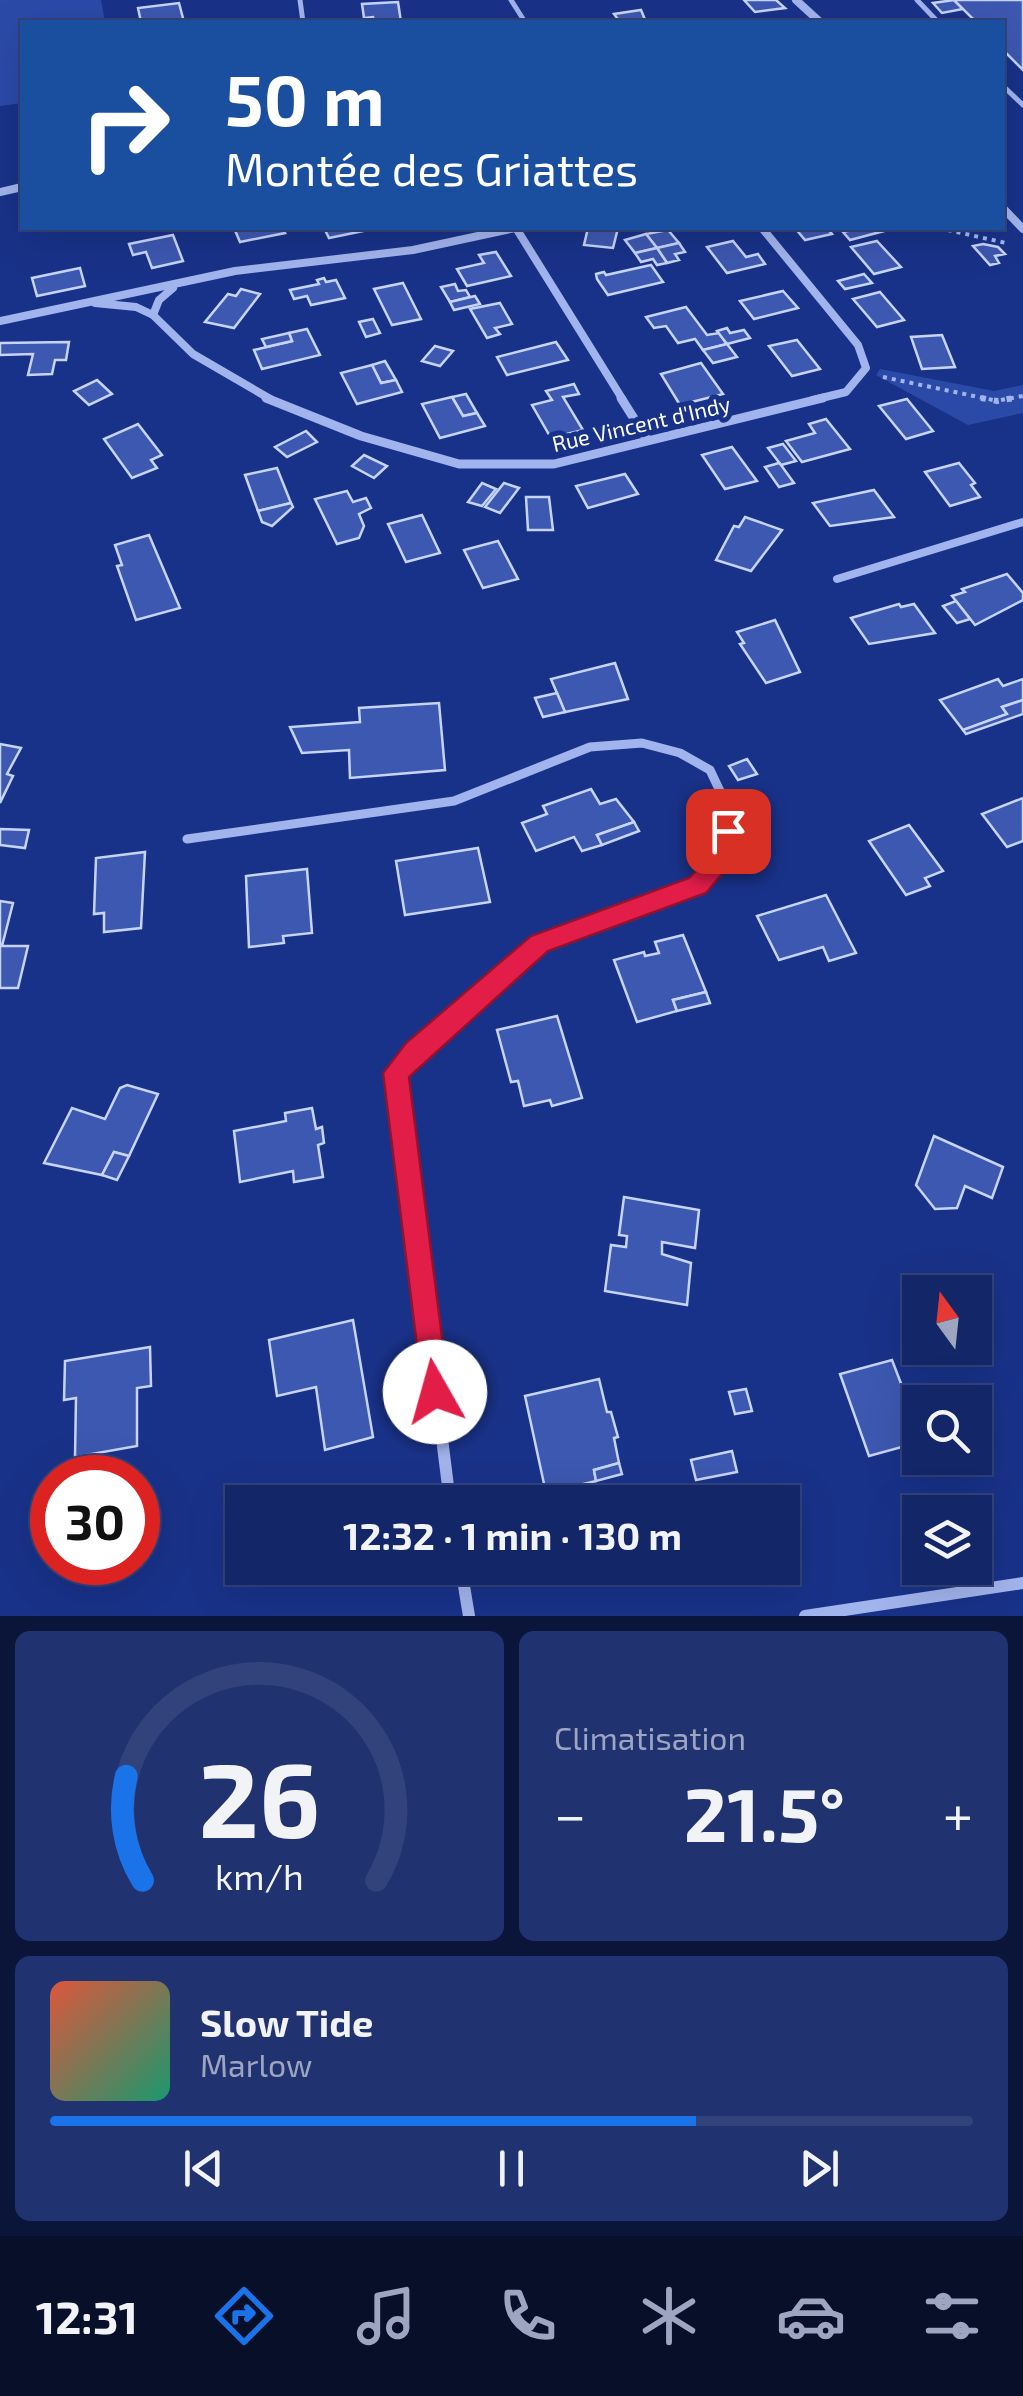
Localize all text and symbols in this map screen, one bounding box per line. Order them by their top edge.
text: 50 m [225,56,385,140]
icon: right [60,60,190,190]
text: Montée des Griattes [225,141,638,195]
street label: Rue Vincent d'Indy [549,390,733,456]
pin [686,789,771,874]
icon: arrive [701,804,756,859]
north arrow [902,1275,992,1365]
map controls [902,1275,992,1585]
position arrow [383,1340,487,1444]
button: search [902,1385,992,1475]
speed limit sign: 30 [30,1455,160,1585]
button: layers [902,1495,992,1585]
text: 12:32 · 1 min · 130 m [343,1512,682,1558]
text: Climatisation [554,1718,746,1756]
text: 26 [199,1734,320,1859]
text: 21.5° [684,1767,845,1857]
text: − [554,1780,586,1846]
text: + [943,1780,973,1846]
text: km/h [215,1854,304,1897]
text: Slow Tide [200,1999,373,2045]
text: Marlow [200,2045,312,2083]
icon: previous [176,2141,231,2196]
icon: pause [484,2141,539,2196]
icon: next [792,2141,847,2196]
icon: directions [209,2281,279,2351]
icon: music [351,2281,421,2351]
icon: phone [493,2281,563,2351]
icon: climate [634,2281,704,2351]
icon: car [776,2281,846,2351]
icon: filters [917,2281,987,2351]
text: 12:31 [36,2289,138,2343]

